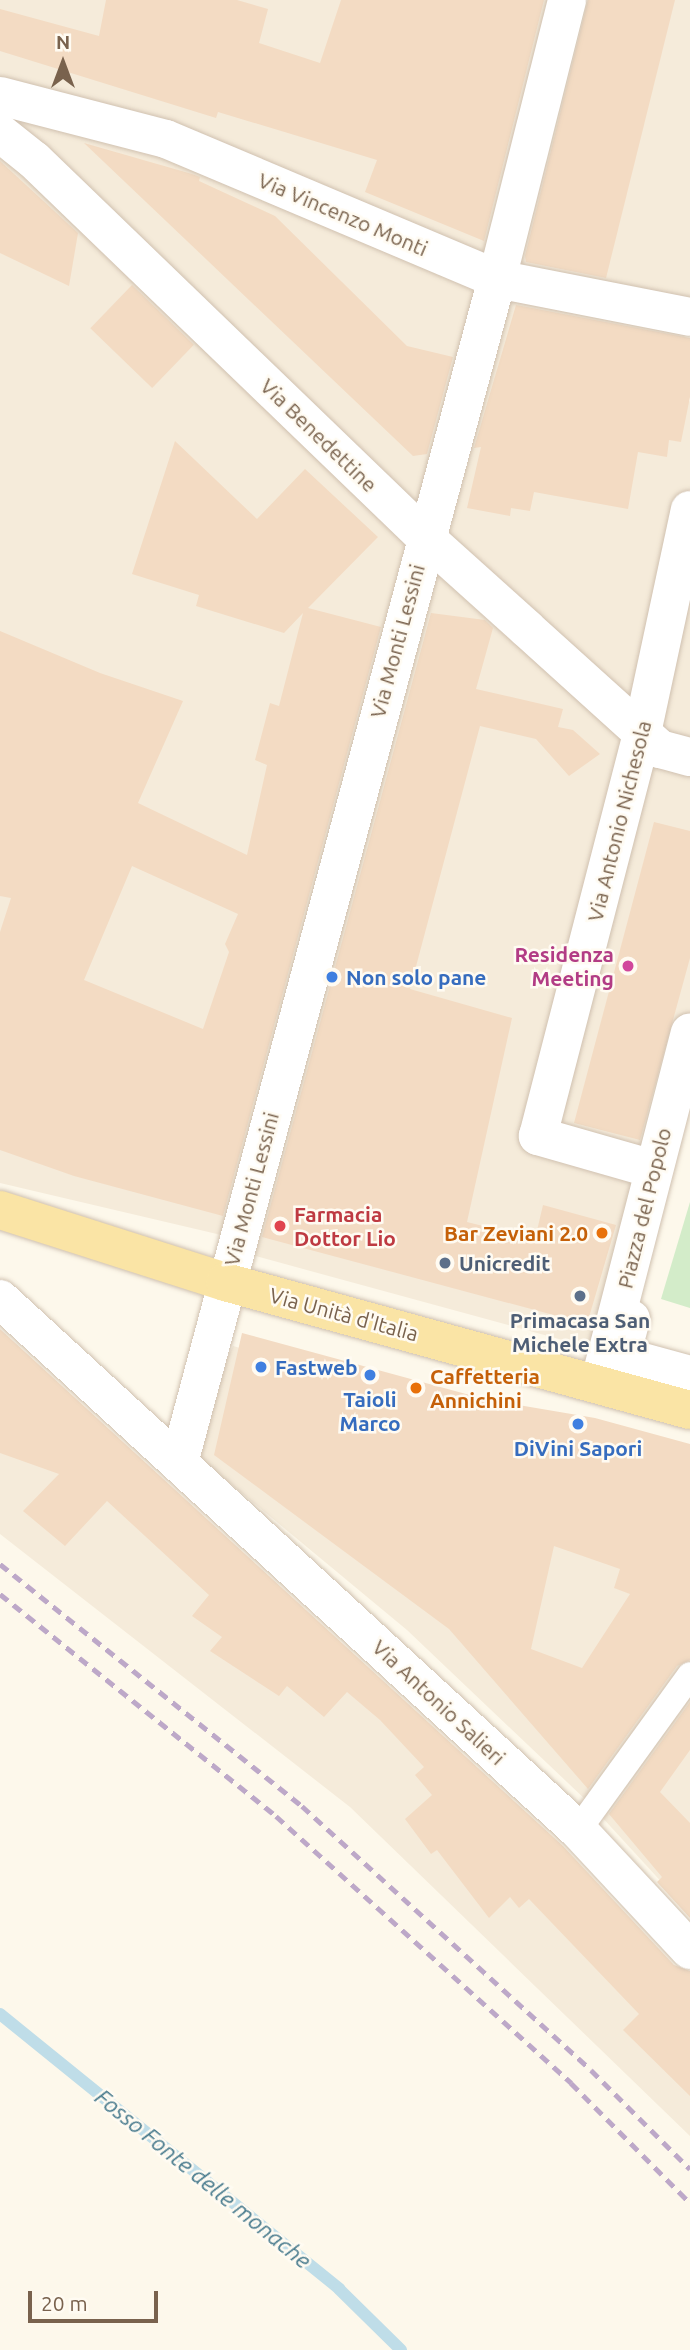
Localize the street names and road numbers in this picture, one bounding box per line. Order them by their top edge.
street label: Via Vincenzo Monti [255,167,431,261]
street label: Via Benedettine [255,373,383,497]
street label: Via Monti Lessini [364,561,430,721]
street label: Via Antonio Nichesola [582,718,656,924]
street label: Via Monti Lessini [218,1109,284,1269]
street label: Piazza del Popolo [612,1125,676,1291]
street label: Via Unità d'Italia [267,1282,421,1346]
street label: Via Antonio Salieri [367,1634,511,1770]

